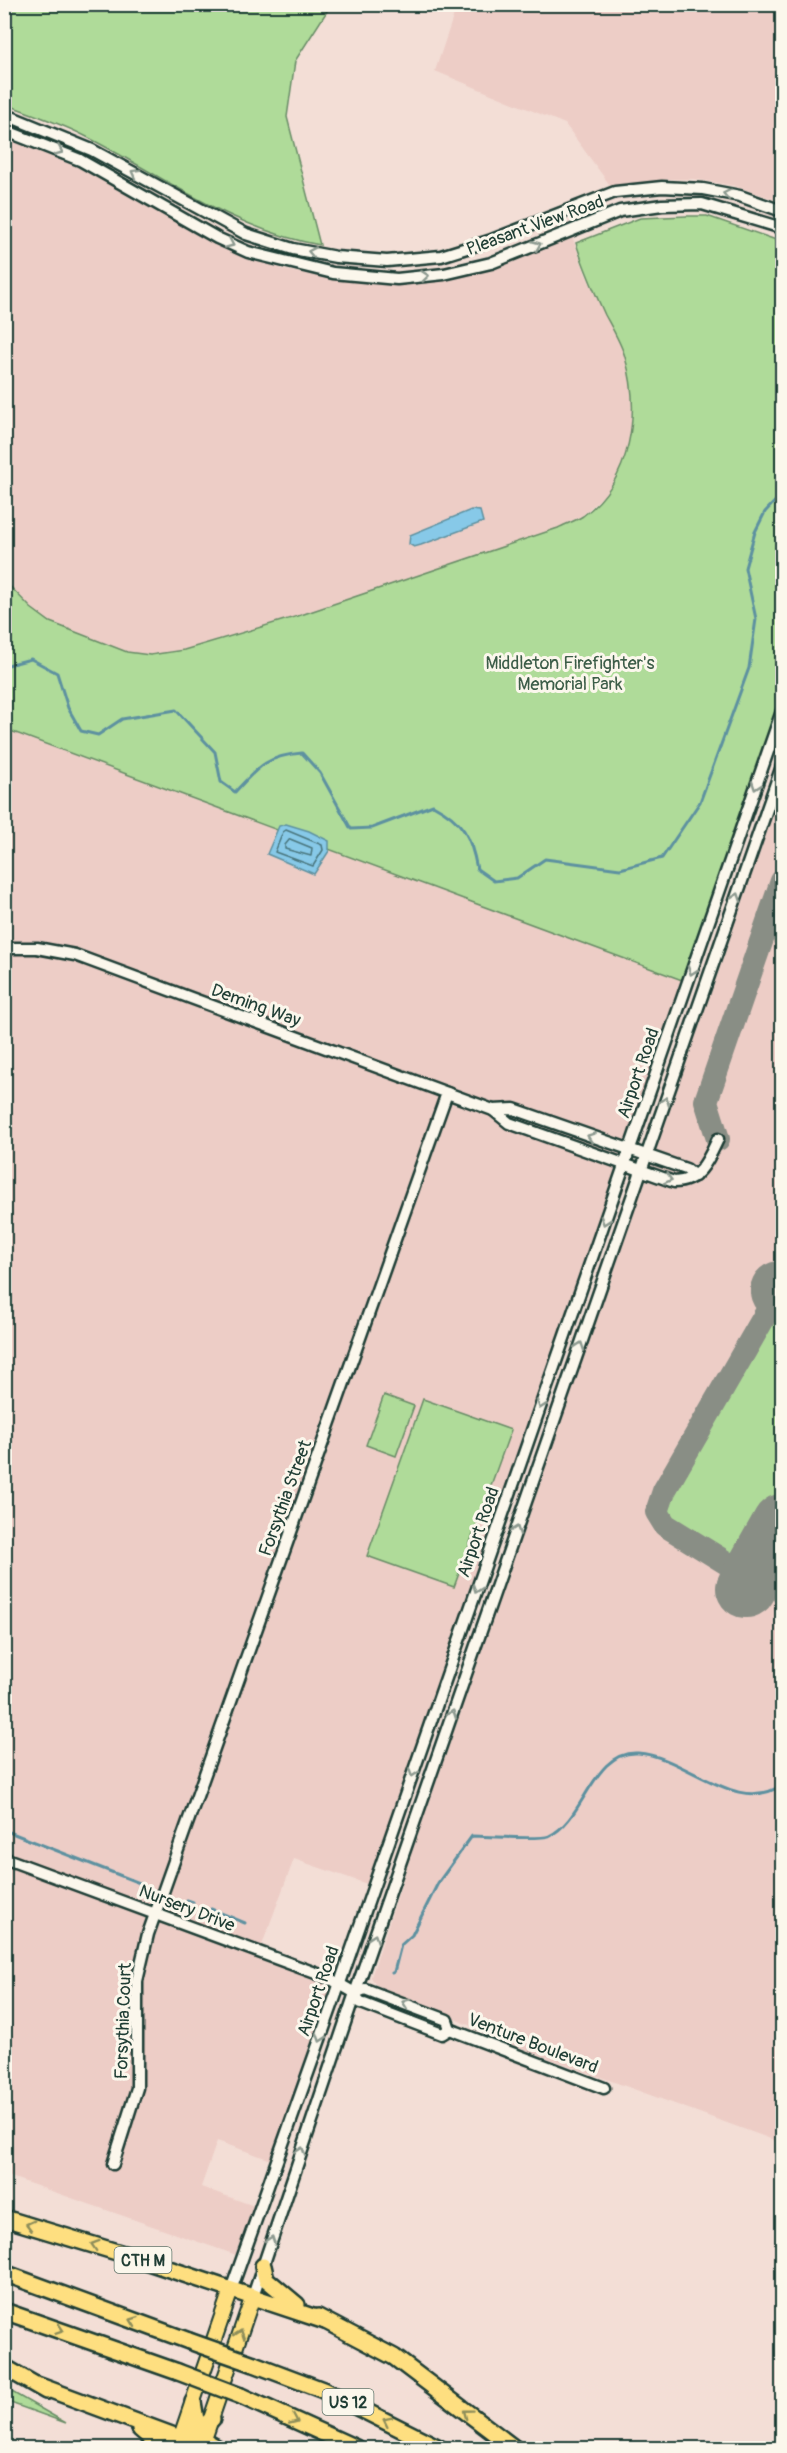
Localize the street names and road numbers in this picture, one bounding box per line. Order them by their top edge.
street label: Pleasant View Road [463,190,607,261]
street label: Deming Way [208,979,304,1032]
street label: Airport Road [612,1025,665,1122]
street label: Forsythia Street [254,1436,317,1559]
street label: Airport Road [452,1484,505,1581]
street label: Nursery Drive [136,1880,238,1937]
street label: Airport Road [292,1943,345,2040]
street label: Forsythia Court [110,1962,137,2080]
street label: Venture Boulevard [464,2008,601,2079]
road number: CTH M [114,2247,172,2273]
road number: US 12 [322,2389,374,2415]

